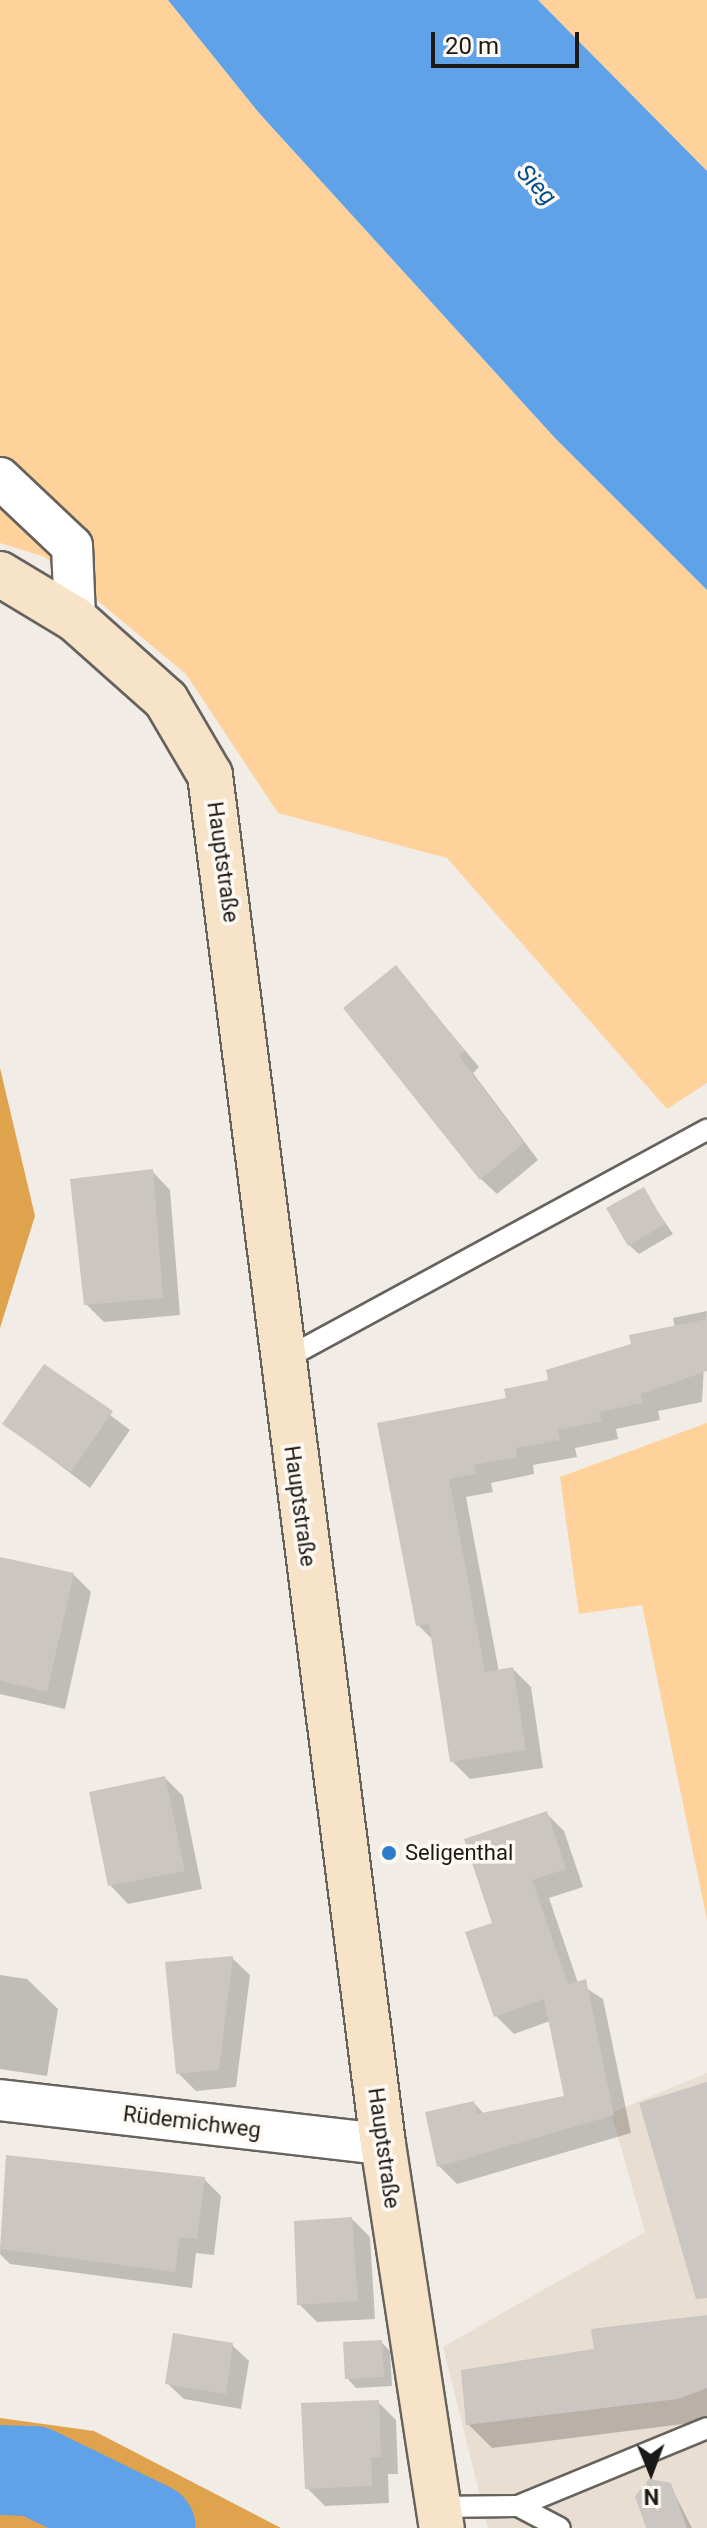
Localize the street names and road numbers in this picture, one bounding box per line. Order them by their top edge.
street label: Hauptstraße [201,800,245,924]
street label: Hauptstraße [278,1444,322,1568]
street label: Hauptstraße [362,2086,406,2210]
street label: Rüdemichweg [122,2100,262,2144]

